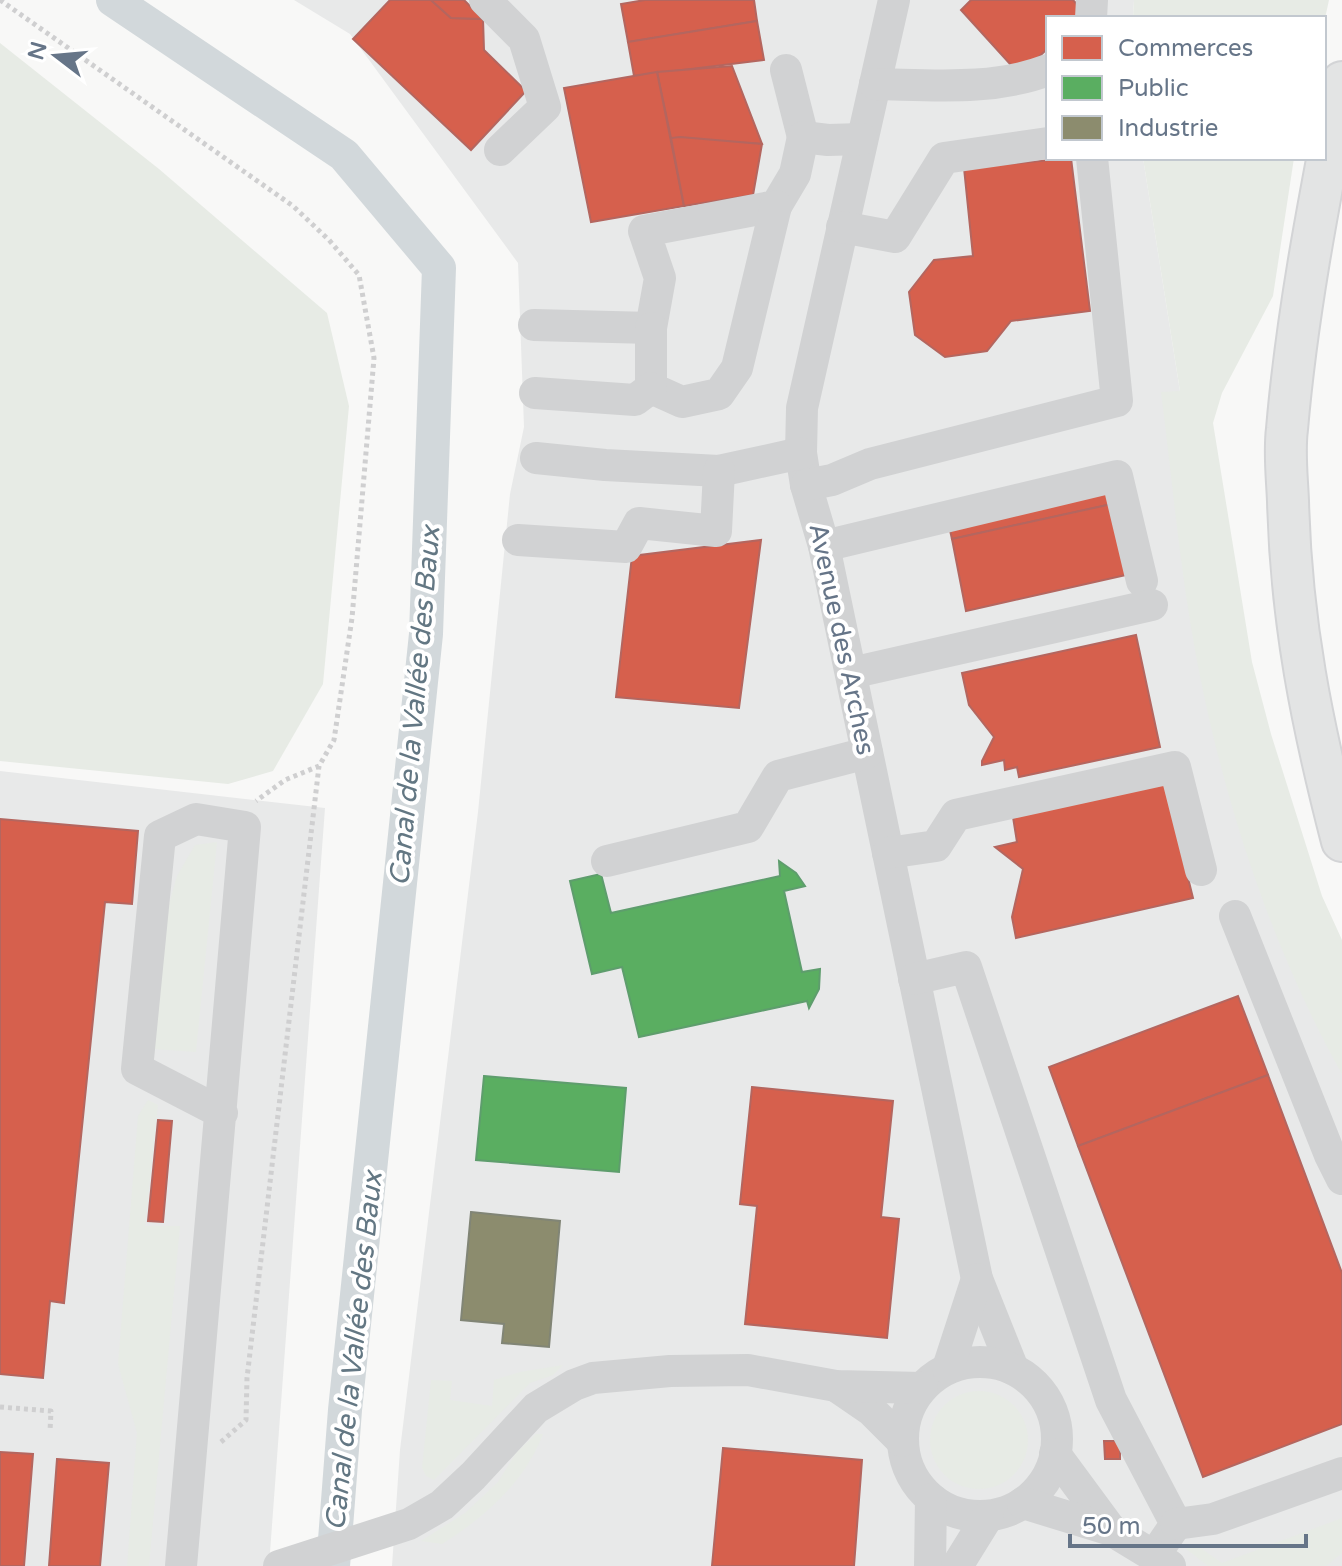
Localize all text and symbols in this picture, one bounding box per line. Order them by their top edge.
north arrow [16,16,96,96]
legend [1046,16,1326,160]
text: Commerces [1118,34,1253,63]
text: N [23,39,53,63]
text: Public [1118,74,1188,103]
text: Industrie [1118,114,1218,143]
street label: Avenue des Arches [802,520,882,758]
water label: Canal de la Vallée des Baux [382,522,448,887]
water label: Canal de la Vallée des Baux [318,1167,390,1532]
scale bar [1070,1498,1306,1548]
text: 50 m [1082,1512,1140,1541]

